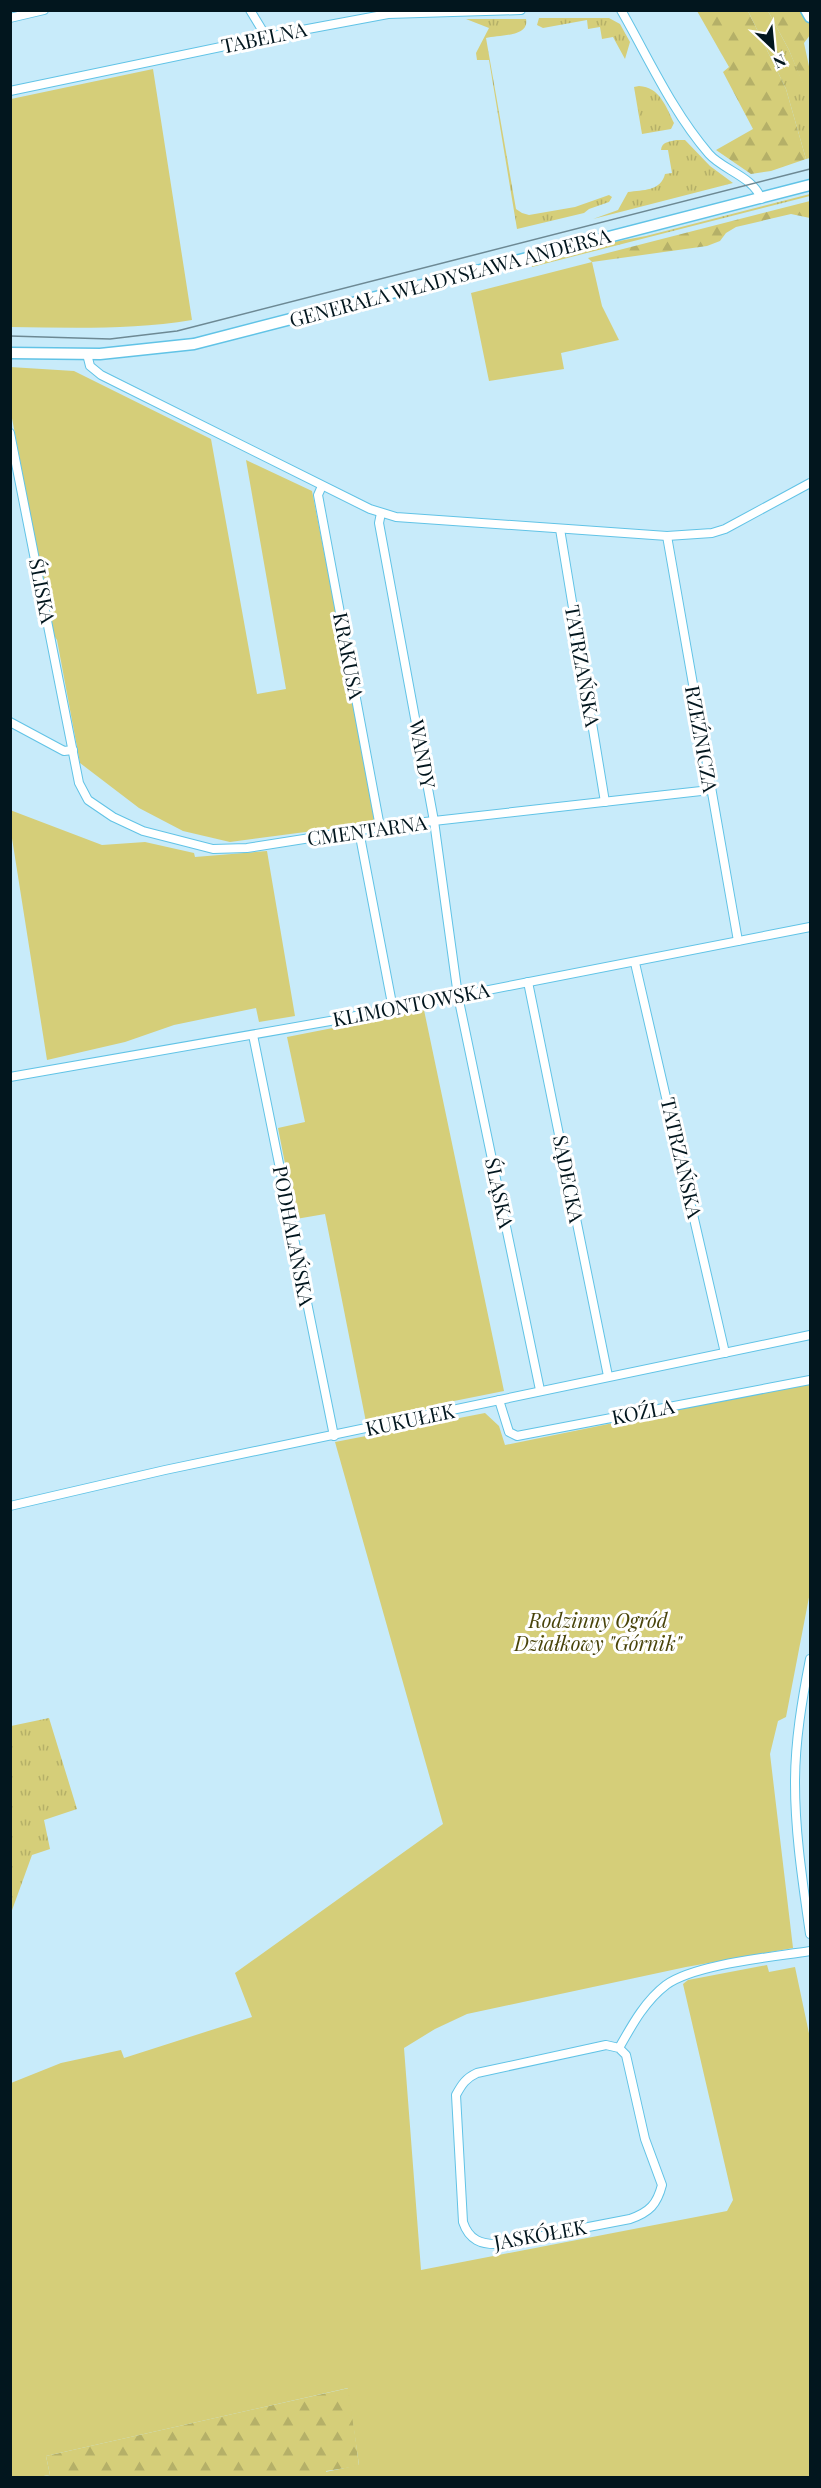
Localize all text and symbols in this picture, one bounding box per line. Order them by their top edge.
street label: TABELNA [219,14,309,59]
north arrow [743,18,803,78]
text: N [770,50,790,74]
street label: GENERAŁA WŁADYSŁAWA ANDERSA [286,221,614,332]
street label: ŚLISKA [24,556,63,626]
street label: TATRZAŃSKA [559,603,608,729]
street label: KRAKUSA [328,610,371,702]
street label: RZEŹNICZA [680,683,725,795]
street label: WANDY [404,716,443,790]
street label: CMENTARNA [305,808,429,851]
street label: KLIMONTOWSKA [330,975,492,1032]
street label: TATRZAŃSKA [655,1095,710,1221]
street label: SĄDECKA [548,1133,591,1225]
street label: ŚLĄSKA [480,1155,521,1231]
street label: PODHALAŃSKA [268,1163,321,1309]
street label: KOŹLA [609,1391,677,1430]
street label: KUKUŁEK [363,1396,458,1441]
park label: Rodzinny Ogród Działkowy "Górnik" [513,1606,683,1656]
street label: JASKÓŁEK [490,2212,589,2255]

